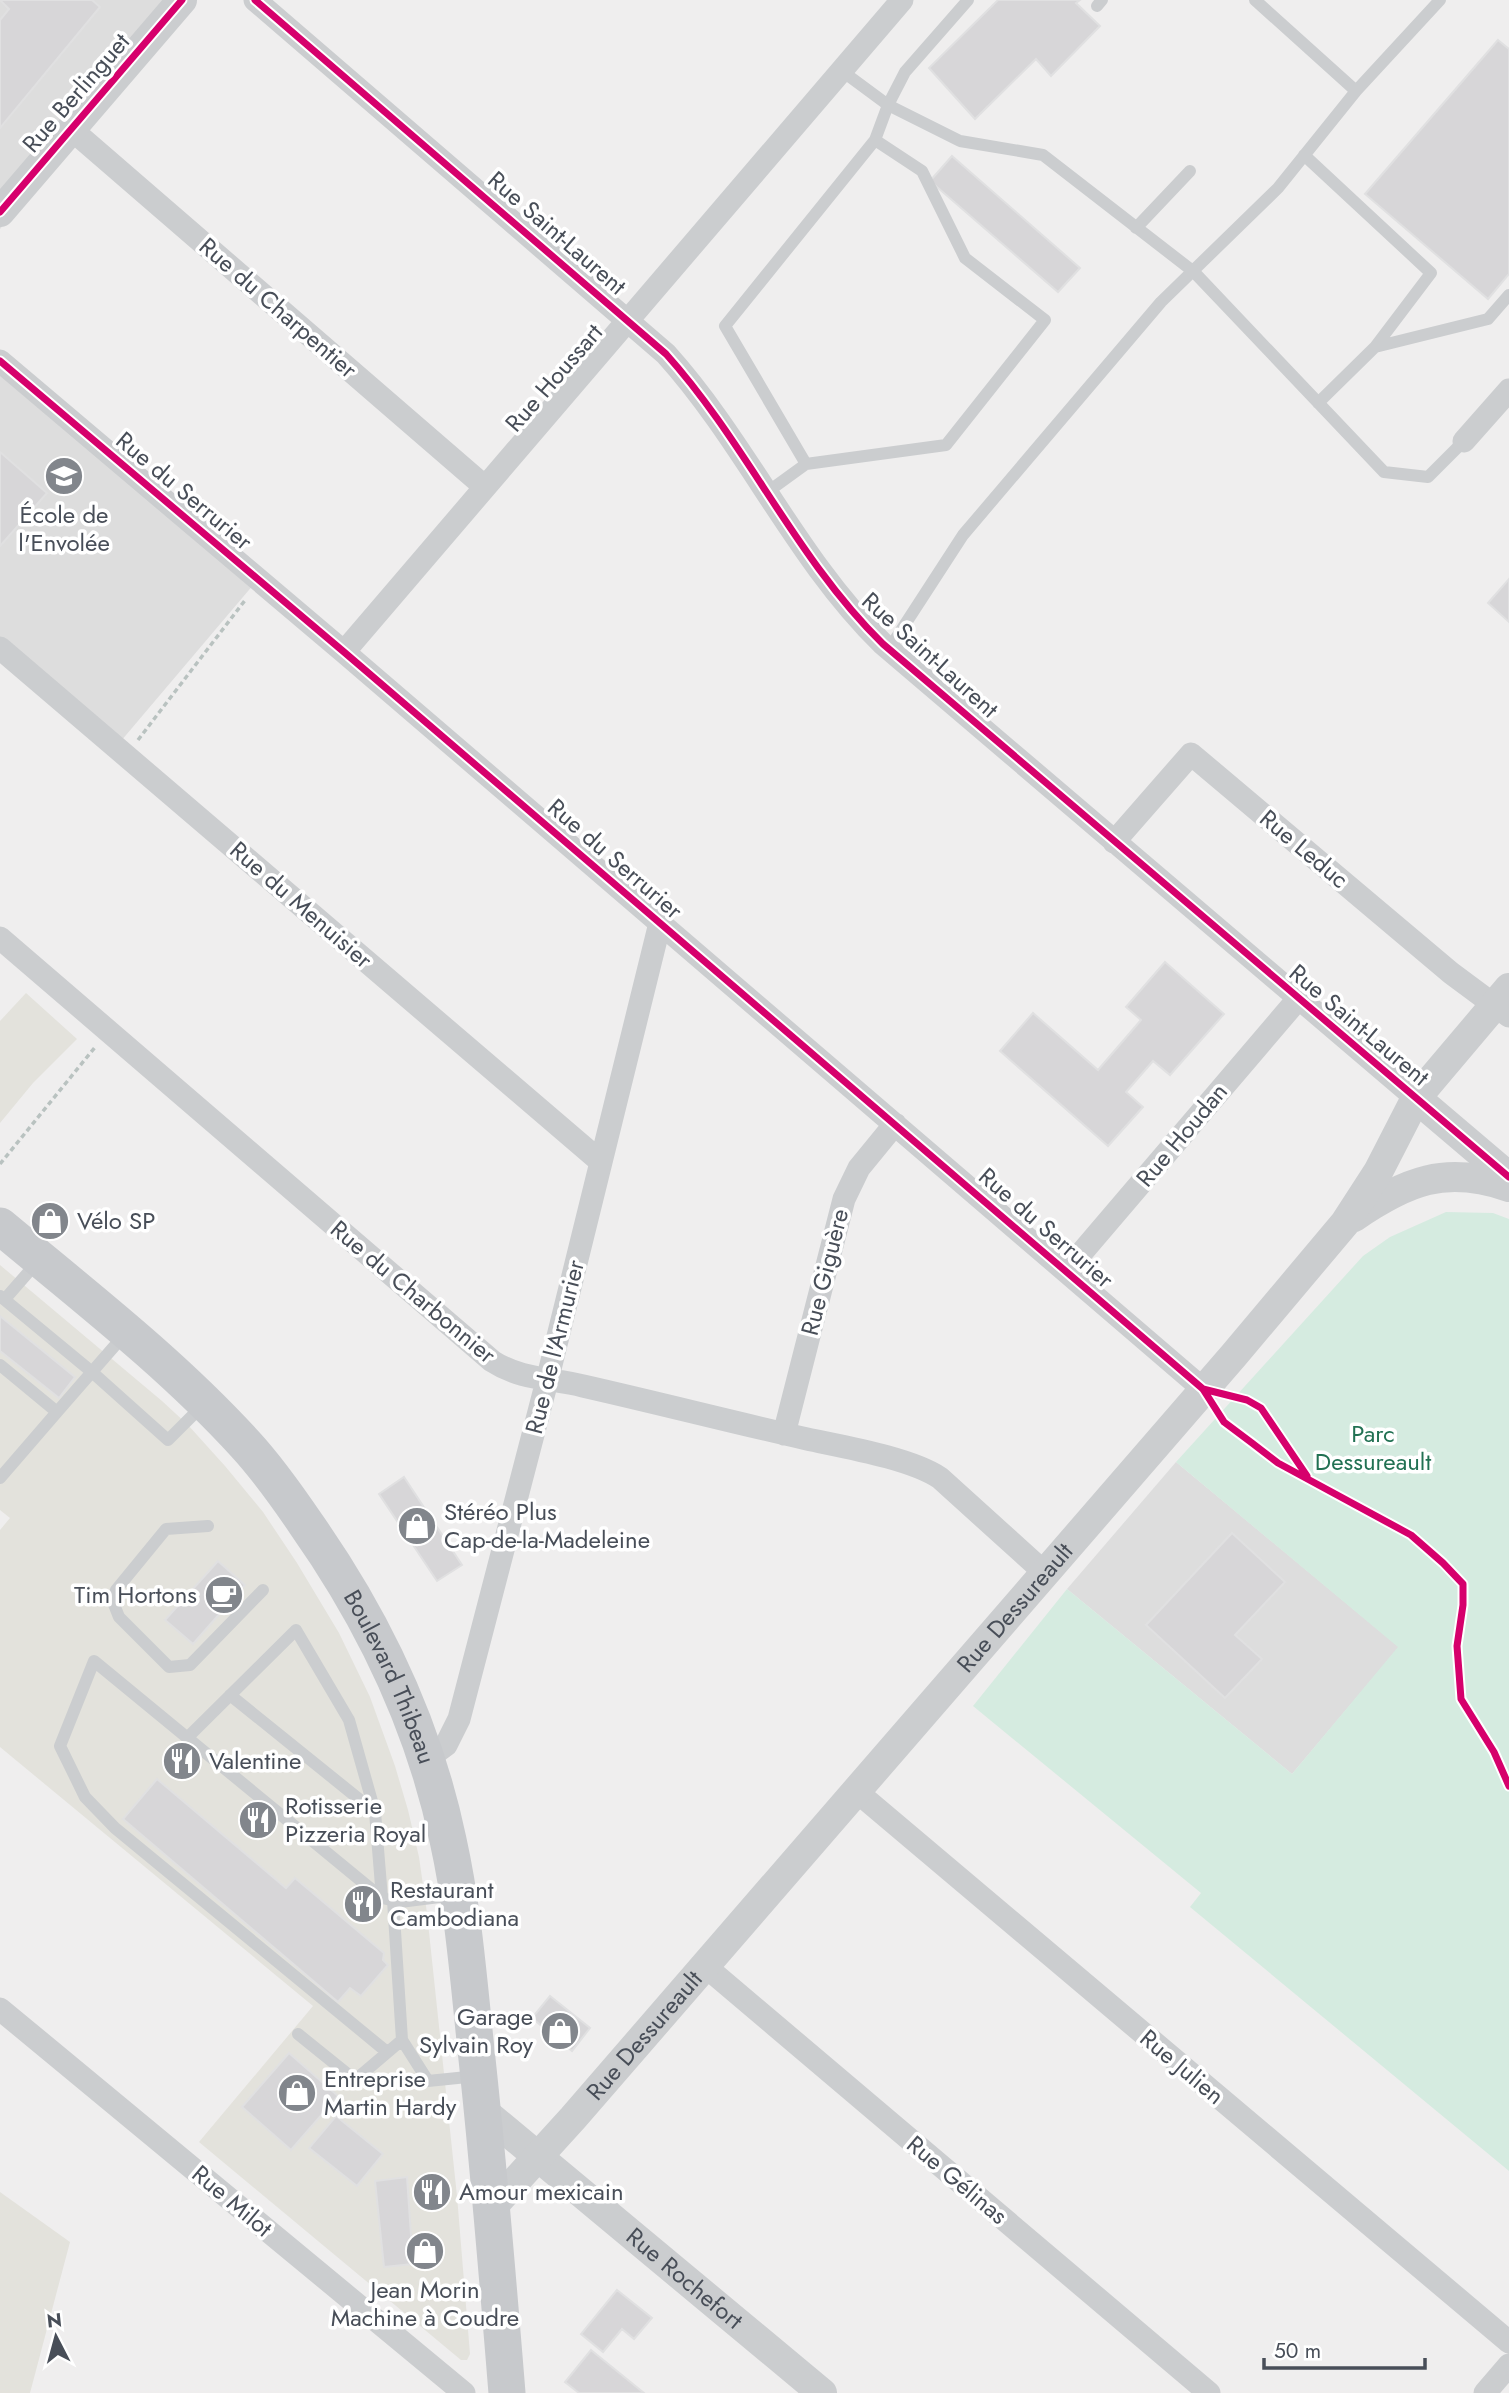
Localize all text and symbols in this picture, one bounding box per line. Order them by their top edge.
street label: Rue Berlinguet [14,25,138,160]
street label: Rue Saint-Laurent [480,163,634,303]
street label: Rue du Charpentier [192,229,366,387]
street label: Rue Houssart [497,316,611,439]
street label: Rue du Serrurier [108,423,261,559]
school or university icon: École de l'Envolée [43,455,85,497]
place label: École de l'Envolée [18,497,110,560]
street label: Rue Saint-Laurent [854,584,1007,726]
street label: Rue du Serrurier [540,790,691,928]
street label: Rue Leduc [1252,801,1356,896]
street label: Rue du Menuisier [222,833,381,977]
street label: Rue Saint-Laurent [1282,955,1437,1094]
street label: Rue Houdan [1128,1075,1236,1194]
street label: Rue du Serrurier [971,1159,1122,1297]
shop icon: Vélo SP [29,1200,71,1242]
place label: Vélo SP [77,1203,155,1238]
street label: Rue Giguère [792,1205,857,1339]
street label: Rue du Charbonnier [323,1212,504,1372]
street label: Rue de l'Armurier [516,1256,593,1437]
park label: Parc Dessureault [1315,1416,1431,1479]
place label: Stéréo Plus Cap-de-la-Madeleine [444,1494,650,1557]
shop icon: Stéréo Plus Cap-de-la-Madeleine [396,1505,438,1547]
street label: Rue Dessureault [948,1535,1081,1680]
cafe icon: Tim Hortons [203,1574,245,1616]
place label: Tim Hortons [74,1577,197,1612]
street label: Boulevard Thibeau [335,1583,445,1768]
restaurant icon: Valentine [161,1740,203,1782]
place label: Valentine [209,1743,301,1778]
place label: Rotisserie Pizzeria Royal [285,1788,426,1851]
restaurant icon: Rotisserie Pizzeria Royal [237,1799,279,1841]
place label: Restaurant Cambodiana [390,1872,519,1935]
restaurant icon: Restaurant Cambodiana [342,1883,384,1925]
street label: Rue Dessureault [578,1962,710,2108]
place label: Garage Sylvain Roy [419,1999,533,2062]
shop icon: Garage Sylvain Roy [539,2010,581,2052]
street label: Rue Julien [1133,2021,1232,2112]
place label: Entreprise Martin Hardy [324,2061,457,2124]
shop icon: Entreprise Martin Hardy [276,2072,318,2114]
street label: Rue Gélinas [899,2127,1015,2232]
street label: Rue Milot [184,2156,280,2245]
restaurant icon: Amour mexicain [411,2171,453,2213]
place label: Amour mexicain [459,2174,624,2209]
street label: Rue Rochefort [619,2219,751,2337]
shop icon: Jean Morin Machine à Coudre [404,2230,446,2272]
place label: Jean Morin Machine à Coudre [331,2272,519,2335]
north arrow [21,2302,91,2372]
text: N [45,2306,63,2335]
scale bar [1264,2326,1425,2370]
text: 50 m [1274,2336,1321,2366]

